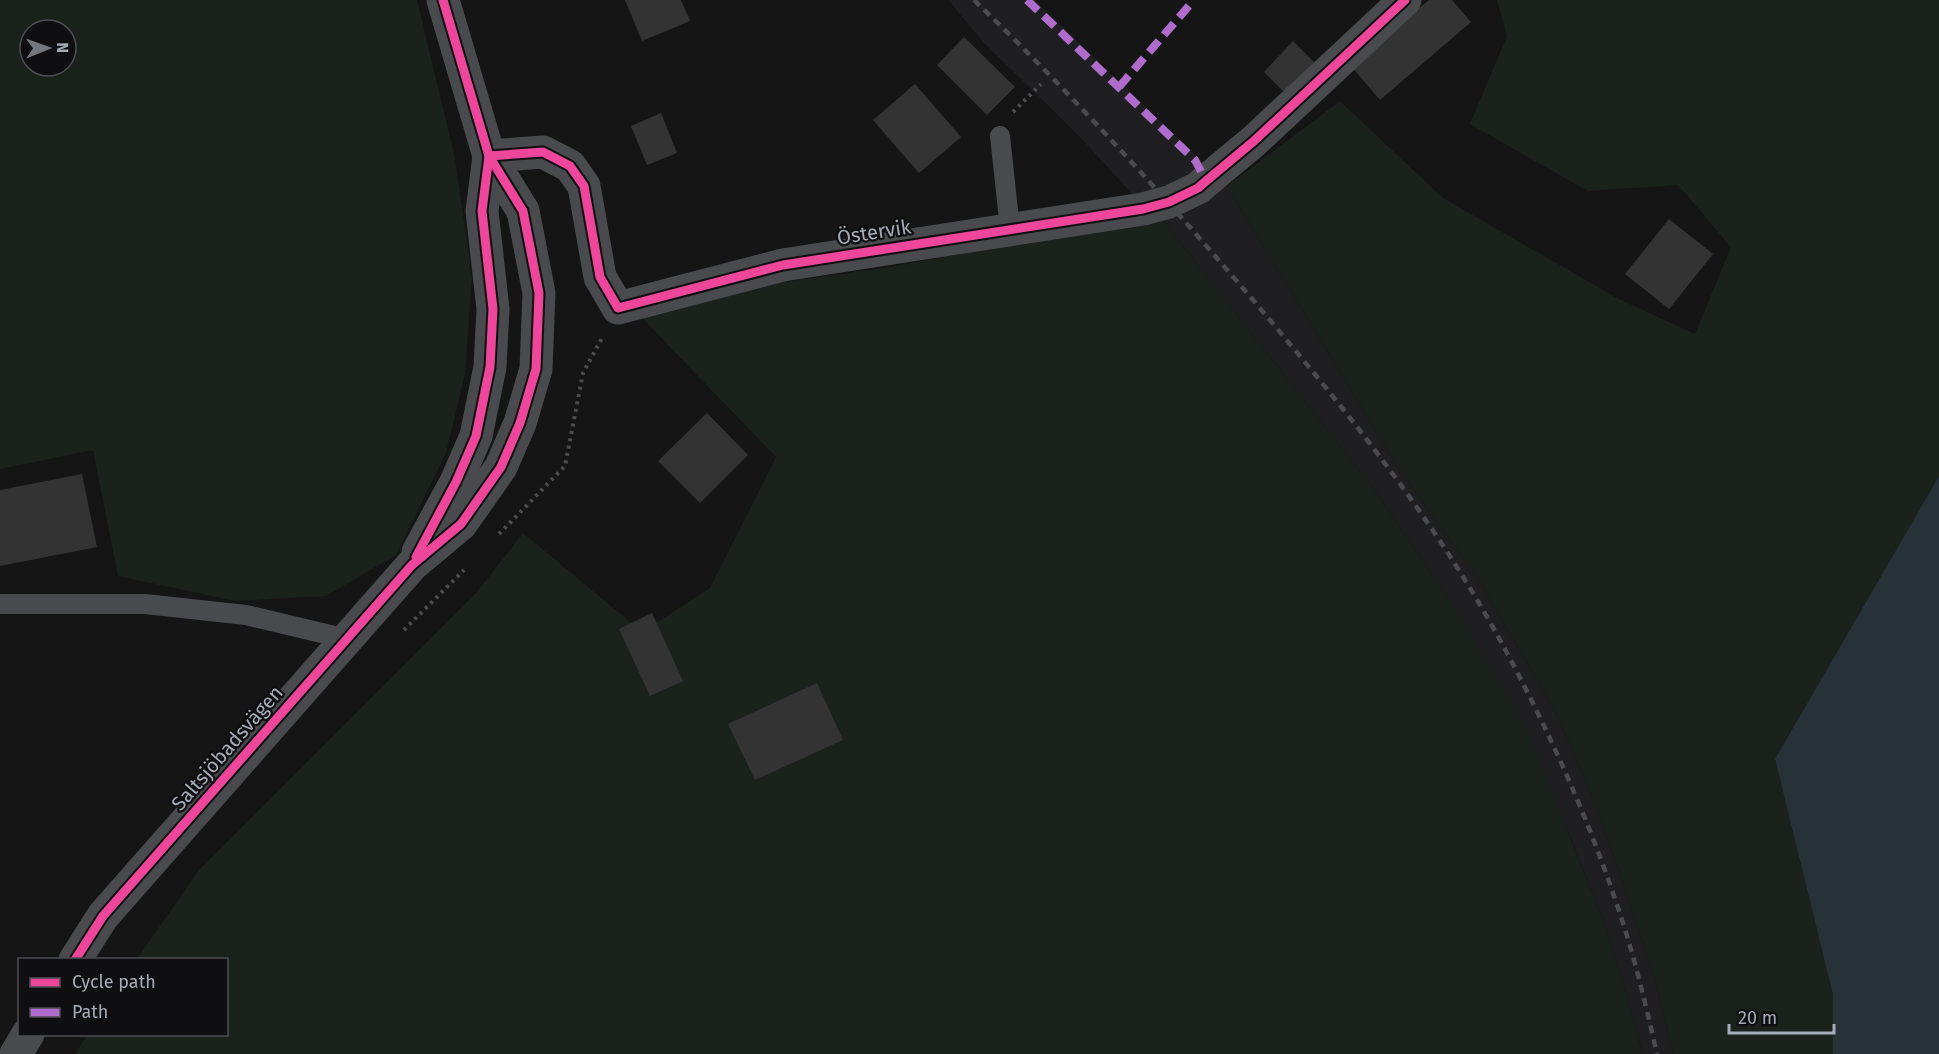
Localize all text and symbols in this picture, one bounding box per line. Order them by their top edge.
north arrow [18,18,78,78]
text: N [53,42,72,53]
street label: Östervik [835,214,913,250]
street label: Saltsjöbadsvägen [166,681,288,815]
legend [18,958,228,1036]
text: Cycle path [72,971,156,993]
scale bar [1729,997,1834,1035]
text: Path [72,1001,108,1023]
text: 20 m [1738,1007,1777,1029]

